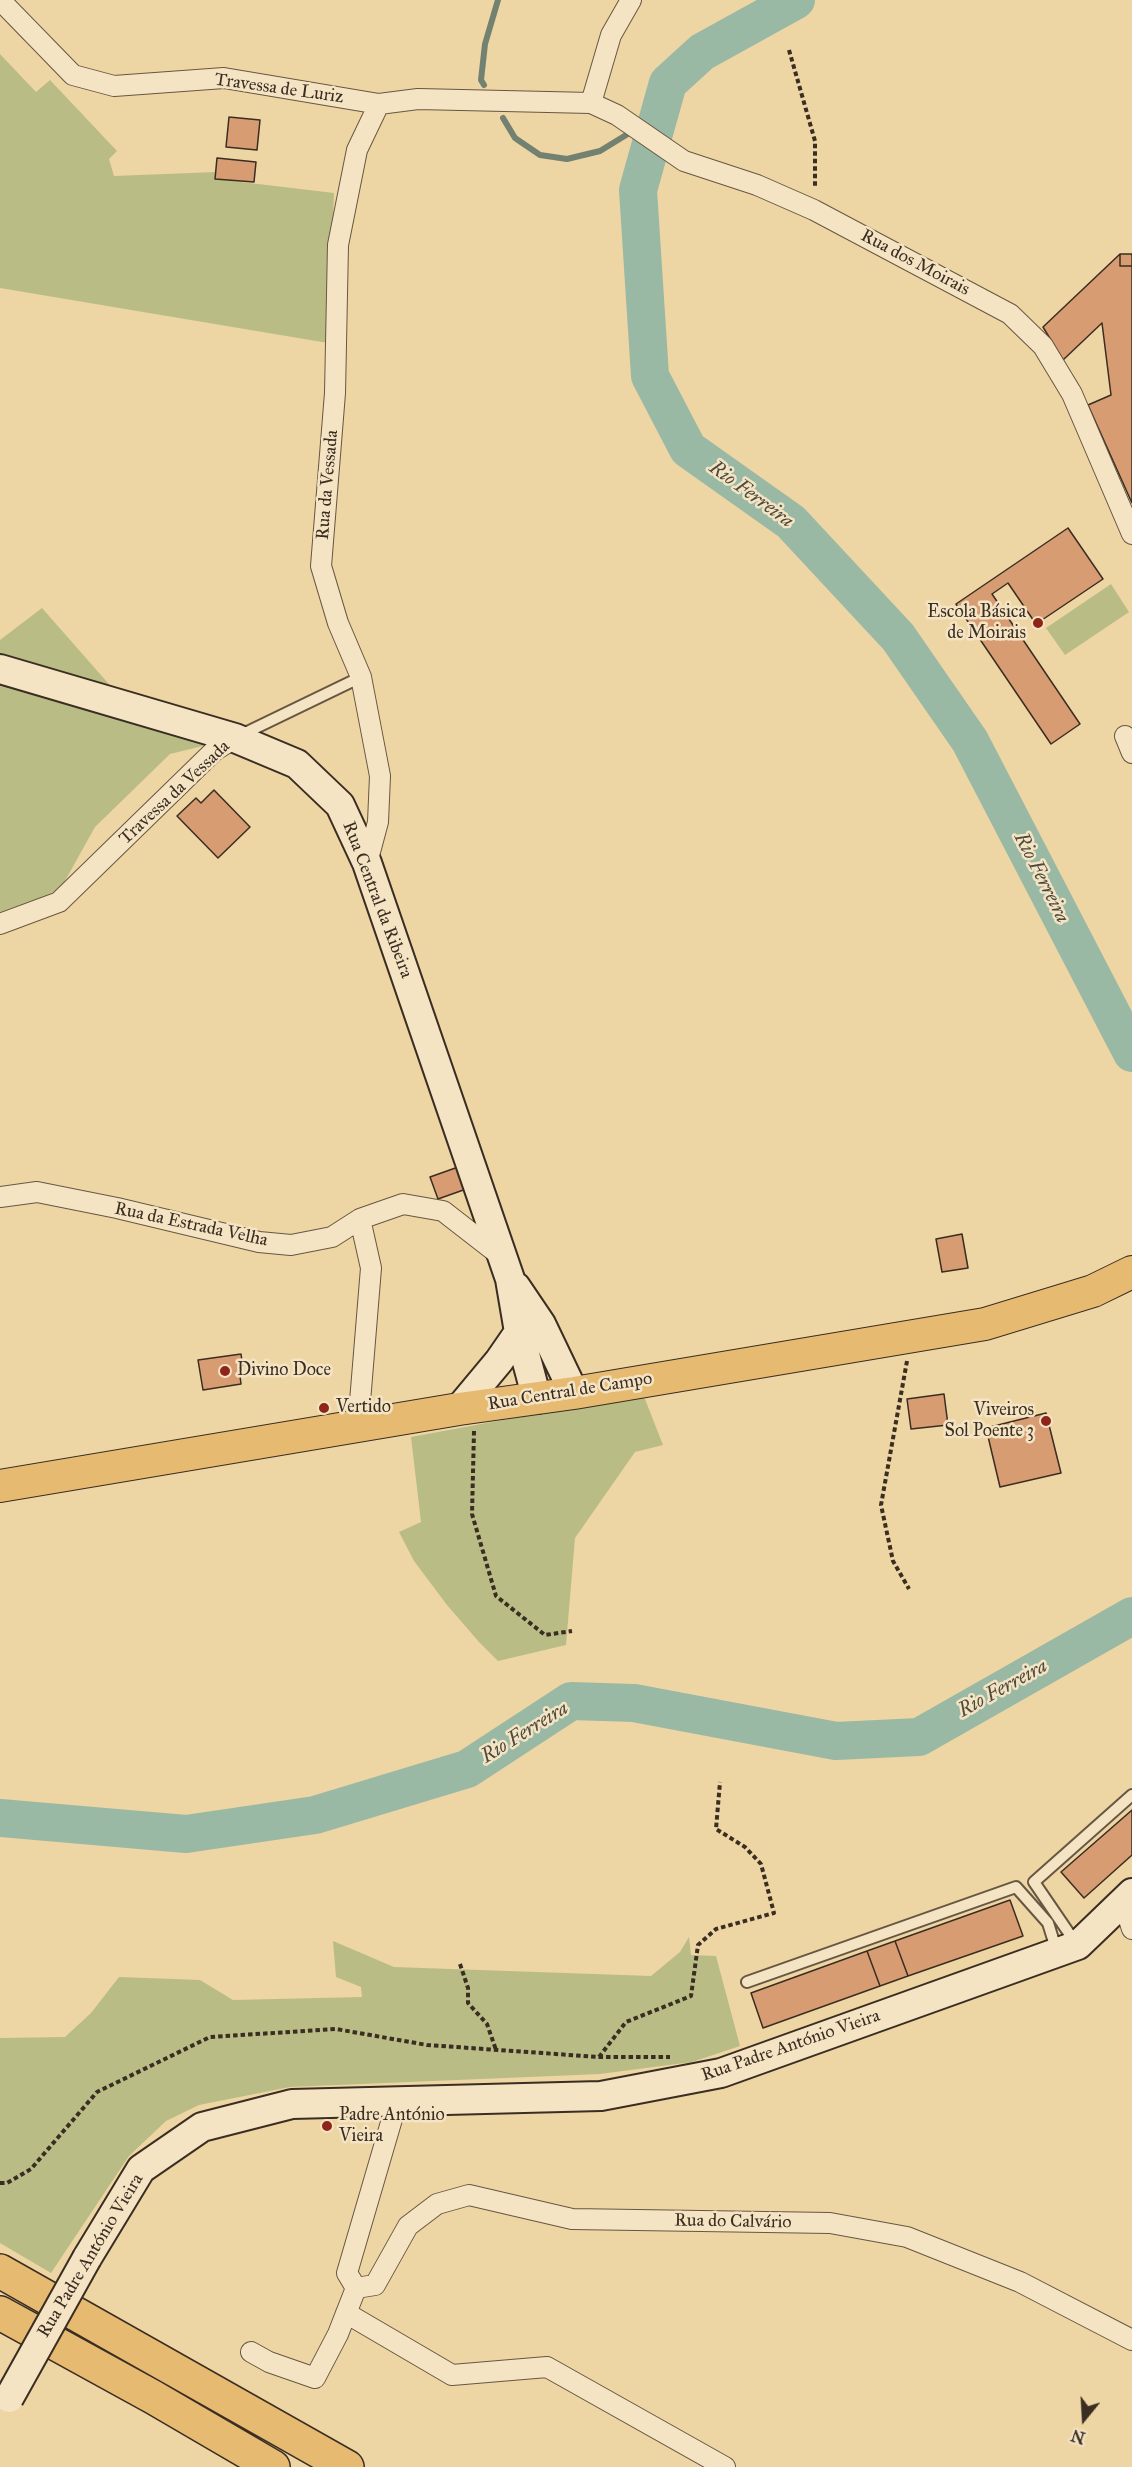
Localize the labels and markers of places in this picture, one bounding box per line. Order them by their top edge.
place label: Escola Básica de Moirais [927,602,1026,644]
marker: Escola Básica de Moirais [1031,616,1045,630]
place label: Divino Doce [237,1360,331,1382]
marker: Divino Doce [218,1364,232,1378]
place label: Vertido [336,1397,391,1419]
place label: Viveiros Sol Poente 3 [945,1400,1034,1442]
marker: Vertido [317,1401,331,1415]
marker: Viveiros Sol Poente 3 [1039,1414,1053,1428]
place label: Padre António Vieira [339,2105,445,2148]
marker: Padre António Vieira [320,2119,334,2133]

